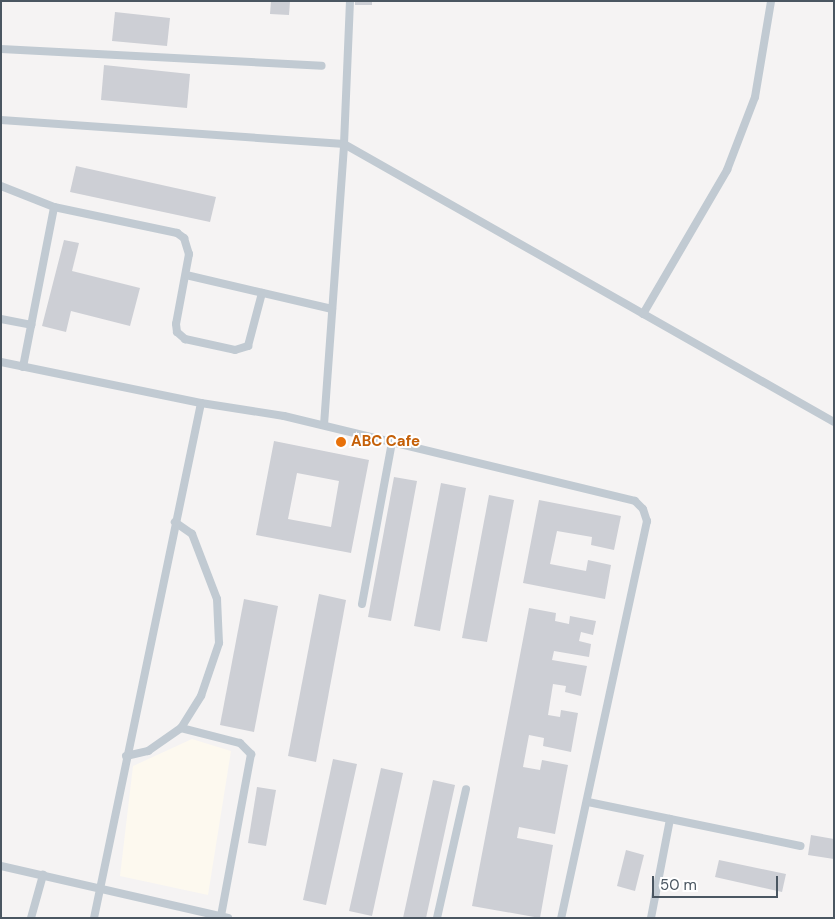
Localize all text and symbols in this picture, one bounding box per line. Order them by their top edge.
place label: ABC Cafe [351,433,420,451]
marker: ABC Cafe [335,436,347,448]
scale bar [655,866,781,898]
text: 50 m [660,875,697,895]

